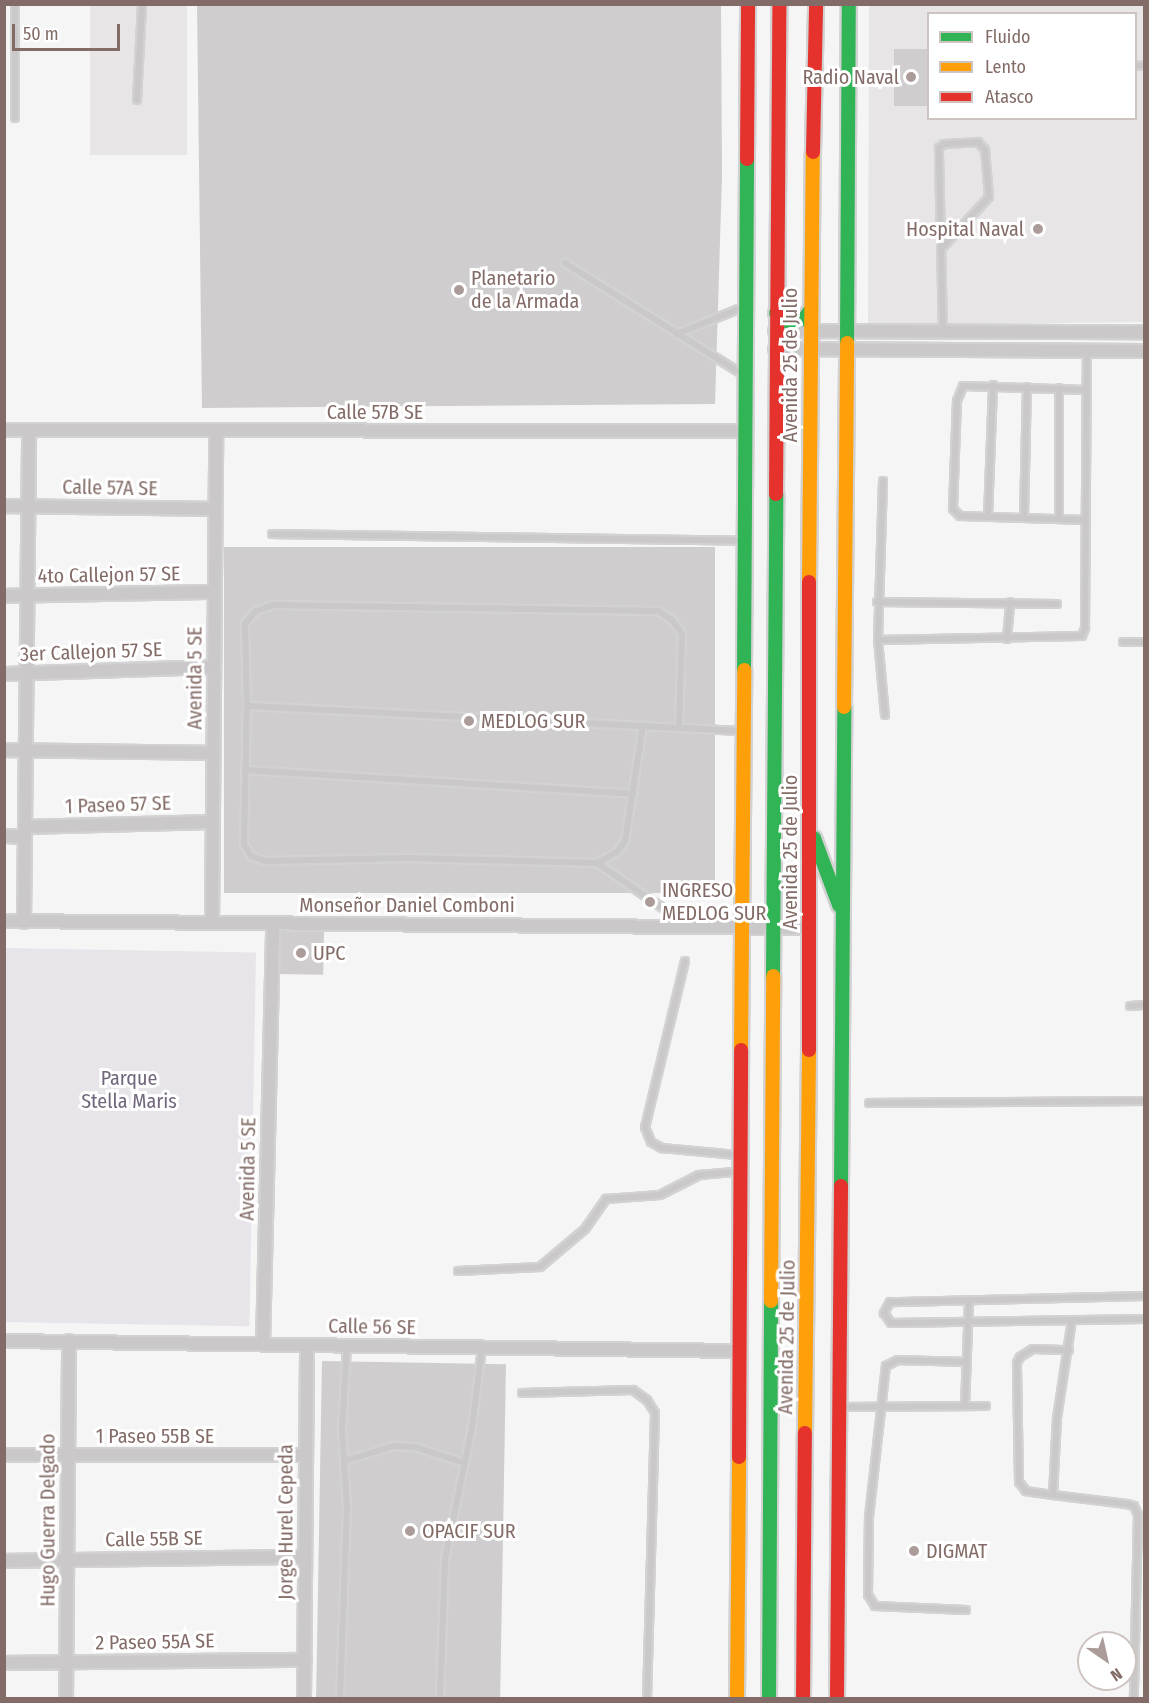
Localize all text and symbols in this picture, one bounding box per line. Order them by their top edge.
scale bar [15,12,123,50]
legend [927,12,1137,120]
text: 50 m [23,23,59,45]
text: Fluido [985,26,1031,48]
text: Lento [985,56,1026,78]
place label: Radio Naval [802,65,899,89]
marker: Radio Naval [904,70,918,84]
text: Atasco [985,86,1033,108]
place label: Hospital Naval [906,217,1024,241]
marker: Hospital Naval [1029,220,1047,238]
place label: Planetario de la Armada [471,266,579,313]
marker: Planetario de la Armada [452,283,466,297]
street label: Avenida 25 de Julio [778,288,802,442]
street label: Calle 57B SE [327,400,423,424]
street label: Calle 57A SE [62,475,158,501]
street label: 4to Callejon 57 SE [37,562,181,588]
street label: Avenida 5 SE [183,626,207,730]
street label: 3er Callejon 57 SE [20,638,162,666]
place label: MEDLOG SUR [481,709,585,733]
marker: MEDLOG SUR [462,714,476,728]
street label: Avenida 25 de Julio [778,775,802,929]
street label: 1 Paseo 57 SE [65,791,171,819]
place label: INGRESO MEDLOG SUR [662,879,766,926]
street label: Monseñor Daniel Comboni [299,893,515,917]
marker: INGRESO MEDLOG SUR [643,895,657,909]
place label: UPC [313,941,345,965]
marker: UPC [294,946,308,960]
park label: Parque Stella Maris [81,1067,177,1114]
street label: Avenida 5 SE [235,1117,261,1221]
street label: Avenida 25 de Julio [774,1259,800,1415]
street label: Calle 56 SE [328,1314,416,1340]
street label: 1 Paseo 55B SE [96,1424,214,1448]
street label: Hugo Guerra Delgado [36,1433,60,1607]
street label: Jorge Hurel Cepeda [274,1444,298,1600]
place label: OPACIF SUR [422,1519,516,1543]
marker: OPACIF SUR [403,1524,417,1538]
street label: Calle 55B SE [105,1526,203,1552]
place label: DIGMAT [926,1539,987,1563]
marker: DIGMAT [907,1544,921,1558]
street label: 2 Paseo 55A SE [95,1629,215,1655]
north arrow [1077,1631,1137,1691]
text: N [1107,1664,1126,1685]

